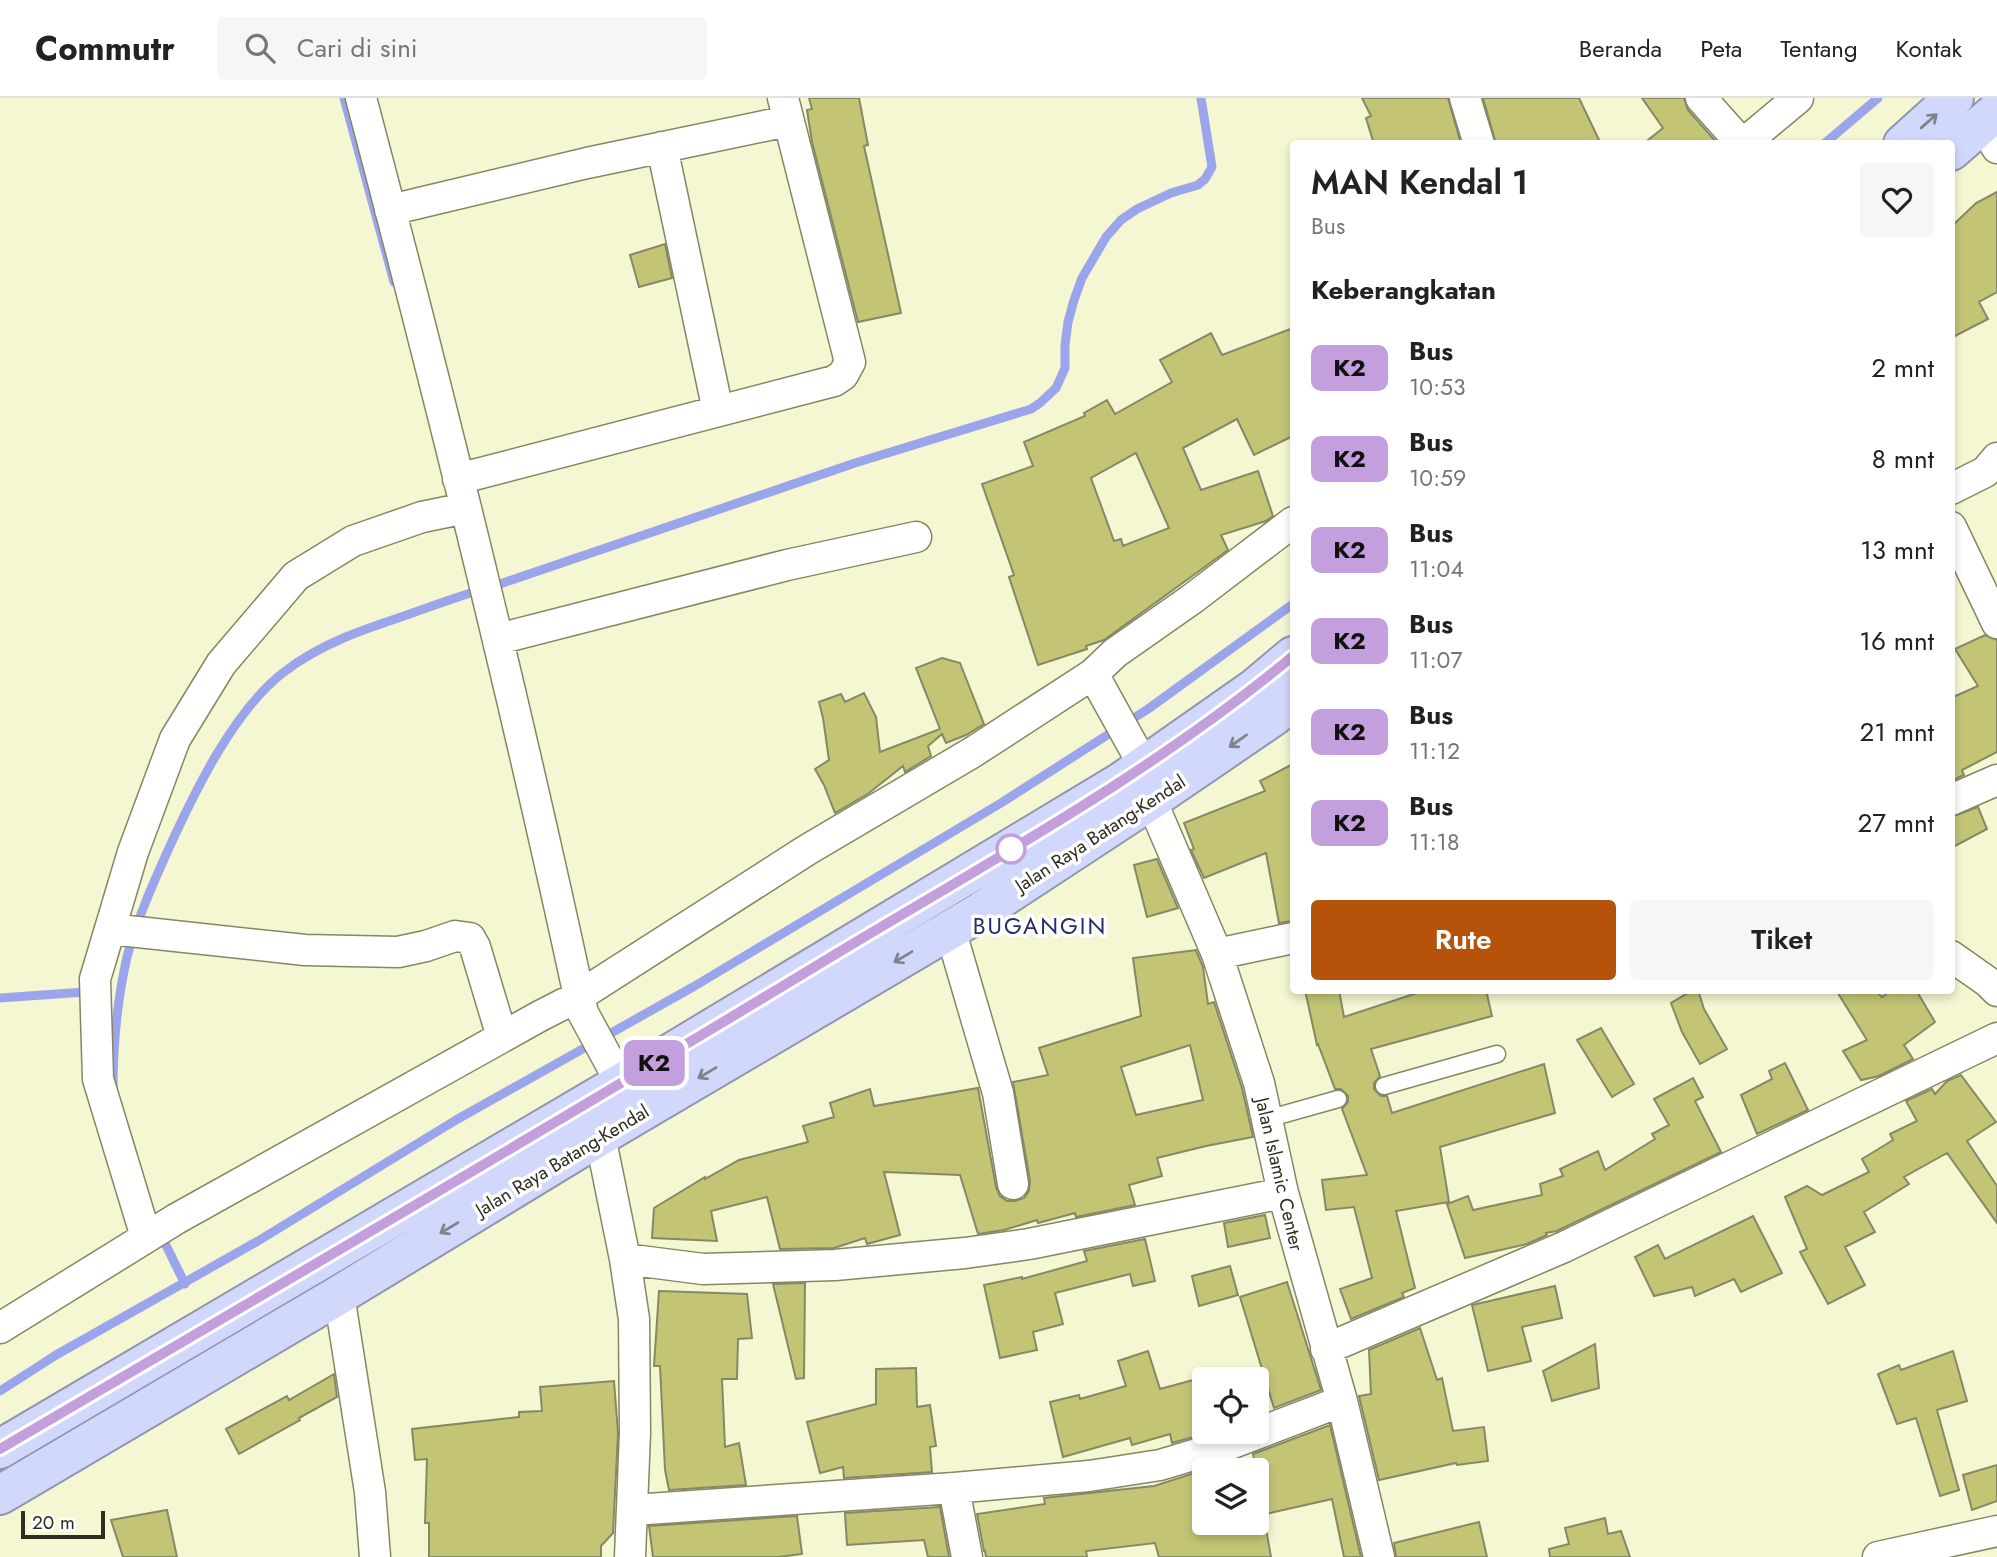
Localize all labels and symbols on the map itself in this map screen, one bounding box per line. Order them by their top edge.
one-way arrow [1920,113,1938,129]
one-way arrow [1229,734,1248,748]
street label: Jalan Raya Batang-Kendal [1007,768,1191,900]
unlabelled marker [996,834,1026,864]
district label: BUGANGIN [973,909,1107,943]
one-way arrow [894,950,914,964]
line badge: K2 [622,1040,686,1086]
one-way arrow [698,1066,718,1080]
street label: Jalan Islamic Center [1248,1092,1310,1254]
street label: Jalan Raya Batang-Kendal [468,1098,654,1225]
one-way arrow [440,1221,460,1235]
scale bar [21,1508,105,1540]

